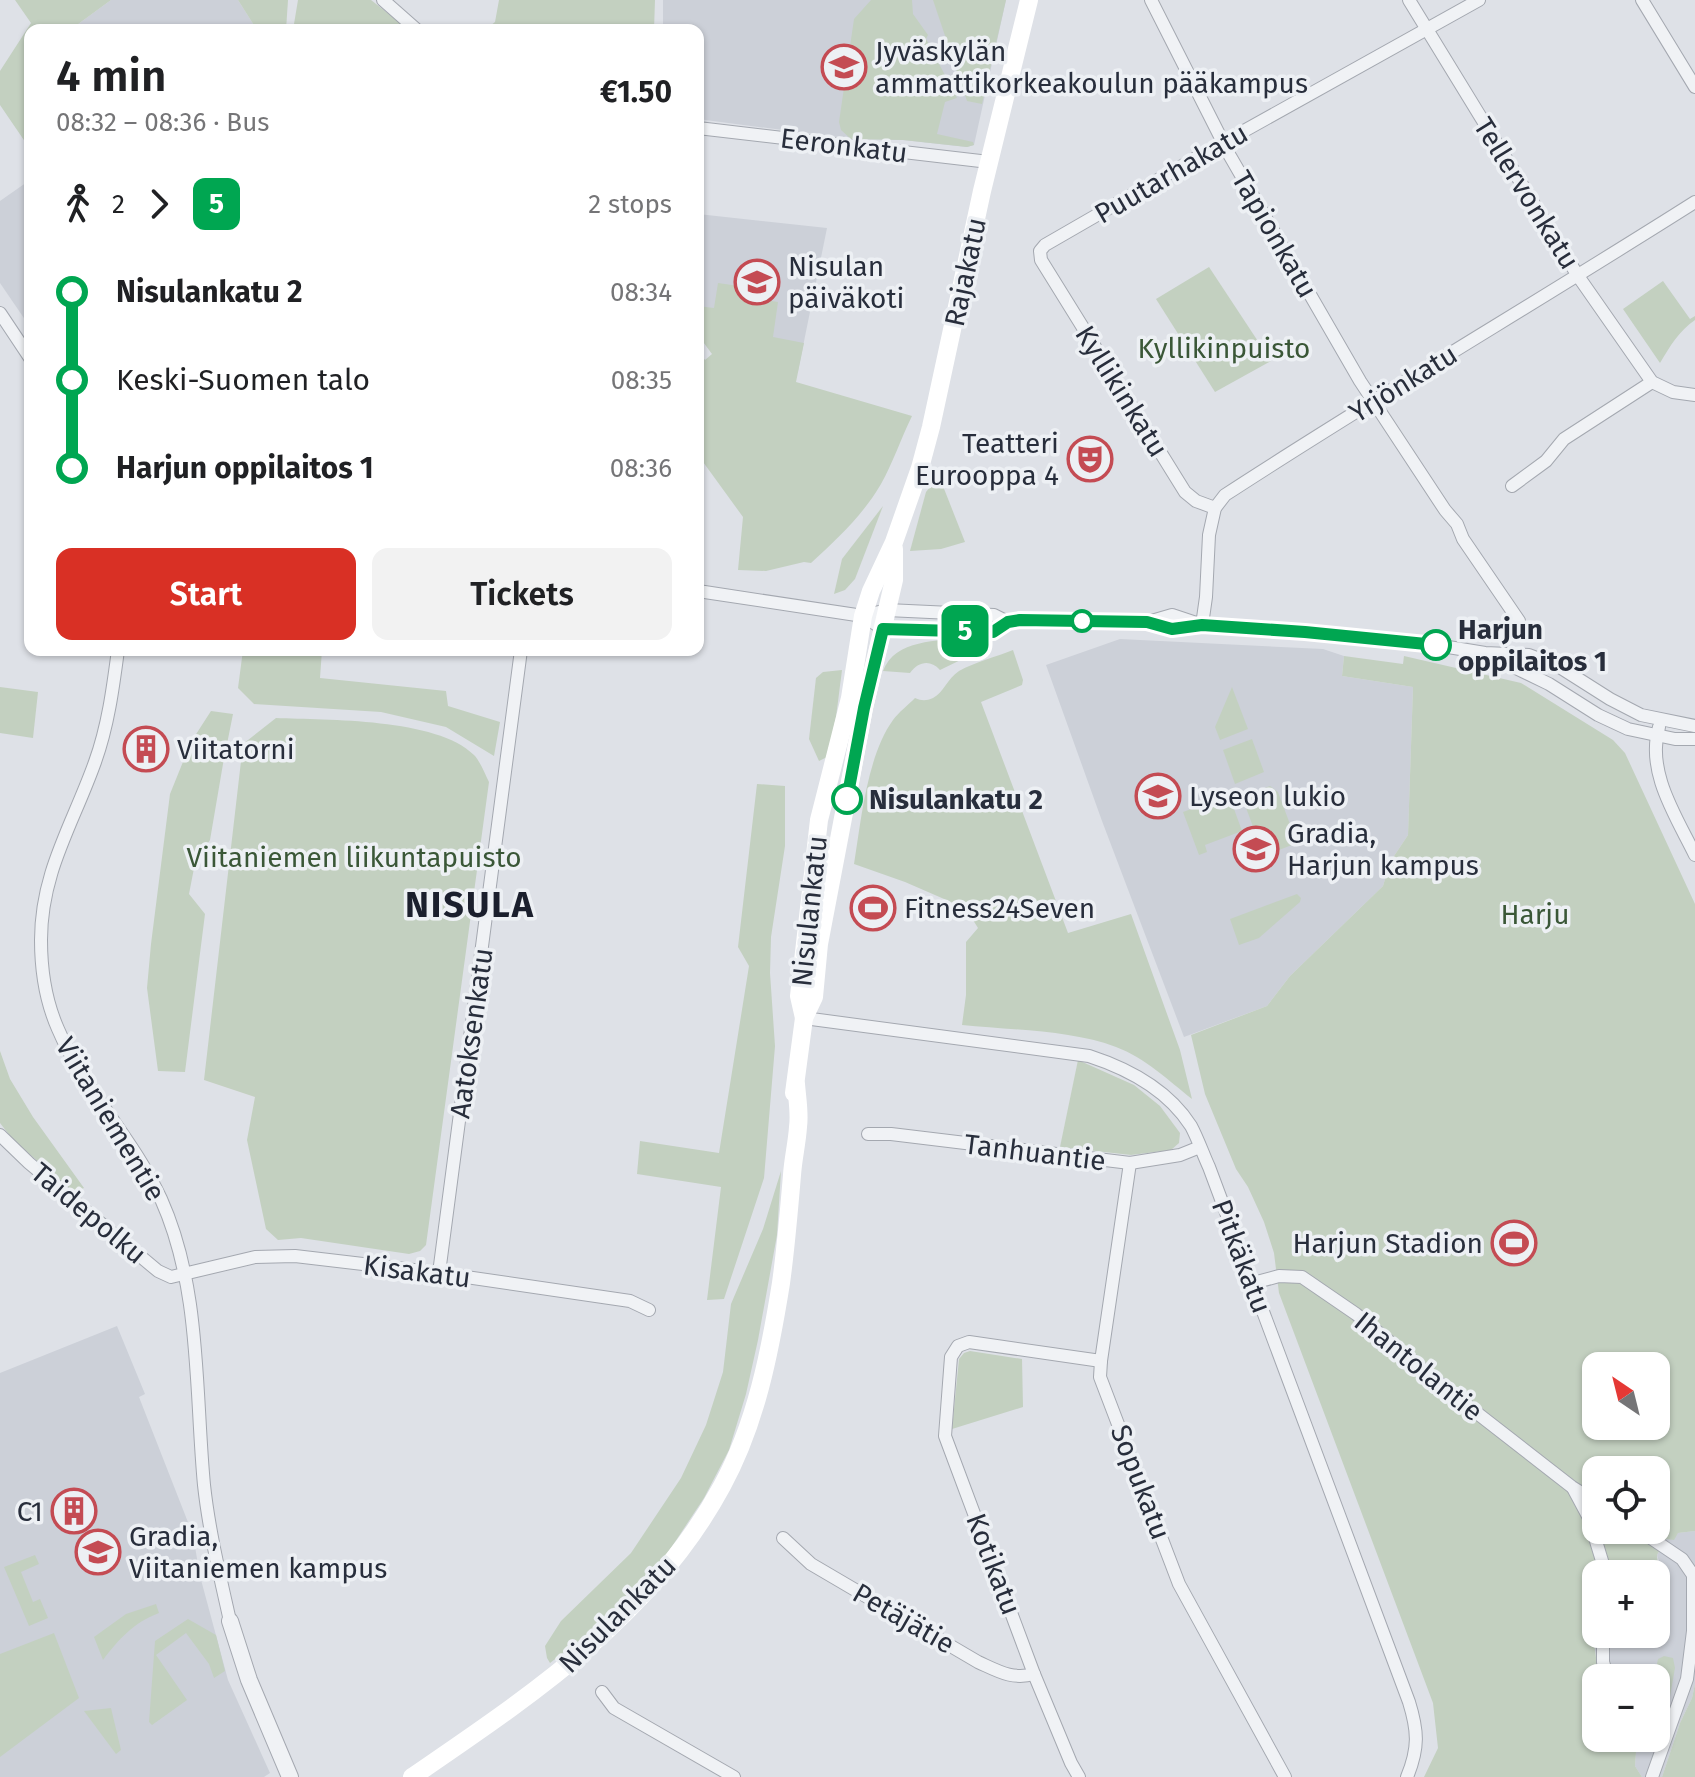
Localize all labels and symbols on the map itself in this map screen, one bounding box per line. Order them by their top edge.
place label: Jyväskylän ammattikorkeakoulun pääkampus [875,35,1308,100]
school or university icon: Jyväskylän ammattikorkeakoulun pääkampus [820,43,868,91]
street label: Tellervonkatu [1467,111,1586,275]
street label: Puutarhakatu [1089,116,1254,231]
street label: Eeronkatu [778,121,909,170]
street label: Tapionkatu [1225,165,1324,304]
street label: Rajakatu [938,215,993,329]
place label: Nisulan päiväkoti [788,250,904,315]
school or university icon: Nisulan päiväkoti [733,258,781,306]
street label: Kyllikinkatu [1068,320,1175,463]
park label: Kyllikinpuisto [1138,332,1310,365]
street label: Yrjönkatu [1343,337,1463,429]
place label: Teatteri Eurooppa 4 [915,427,1059,492]
theatre icon: Teatteri Eurooppa 4 [1066,435,1114,483]
line badge: 5 [939,605,991,657]
unlabelled marker [1071,610,1093,632]
place label: Harjun oppilaitos 1 [1458,613,1607,678]
marker: Harjun oppilaitos 1 [1421,630,1451,660]
building icon: Viitatorni [122,725,170,773]
place label: Viitatorni [177,733,295,766]
school or university icon: Lyseon lukio [1134,772,1182,820]
place label: Lyseon lukio [1189,780,1346,813]
place label: Nisulankatu 2 [869,783,1043,816]
marker: Nisulankatu 2 [832,784,862,814]
place label: Gradia, Harjun kampus [1287,817,1479,882]
school or university icon: Gradia, Harjun kampus [1232,825,1280,873]
street label: Nisulankatu [785,834,834,988]
park label: Viitaniemen liikuntapuisto [186,841,522,874]
district label: NISULA [405,883,535,927]
sports icon: Fitness24Seven [849,884,897,932]
place label: Fitness24Seven [904,892,1095,925]
park label: Harju [1501,898,1569,931]
street label: Aatoksenkatu [443,946,500,1120]
street label: Viitaniementie [49,1031,172,1207]
street label: Tanhuantie [962,1127,1108,1178]
street label: Taidepolku [25,1156,153,1271]
street label: Pitkäkatu [1205,1195,1278,1318]
sports icon: Harjun Stadion [1490,1219,1538,1267]
place label: Harjun Stadion [1292,1227,1483,1260]
street label: Kisakatu [361,1249,473,1294]
street label: Ihantolantie [1348,1305,1489,1428]
north arrow [1582,1352,1670,1440]
street label: Sopukatu [1104,1420,1177,1544]
building icon: C1 [50,1487,98,1535]
place label: C1 [17,1495,43,1528]
street label: Kotikatu [959,1509,1028,1620]
place label: Gradia, Viitaniemen kampus [129,1520,387,1585]
school or university icon: Gradia, Viitaniemen kampus [74,1528,122,1576]
street label: Nisulankatu [552,1549,683,1680]
street label: Petäjätie [847,1576,960,1661]

